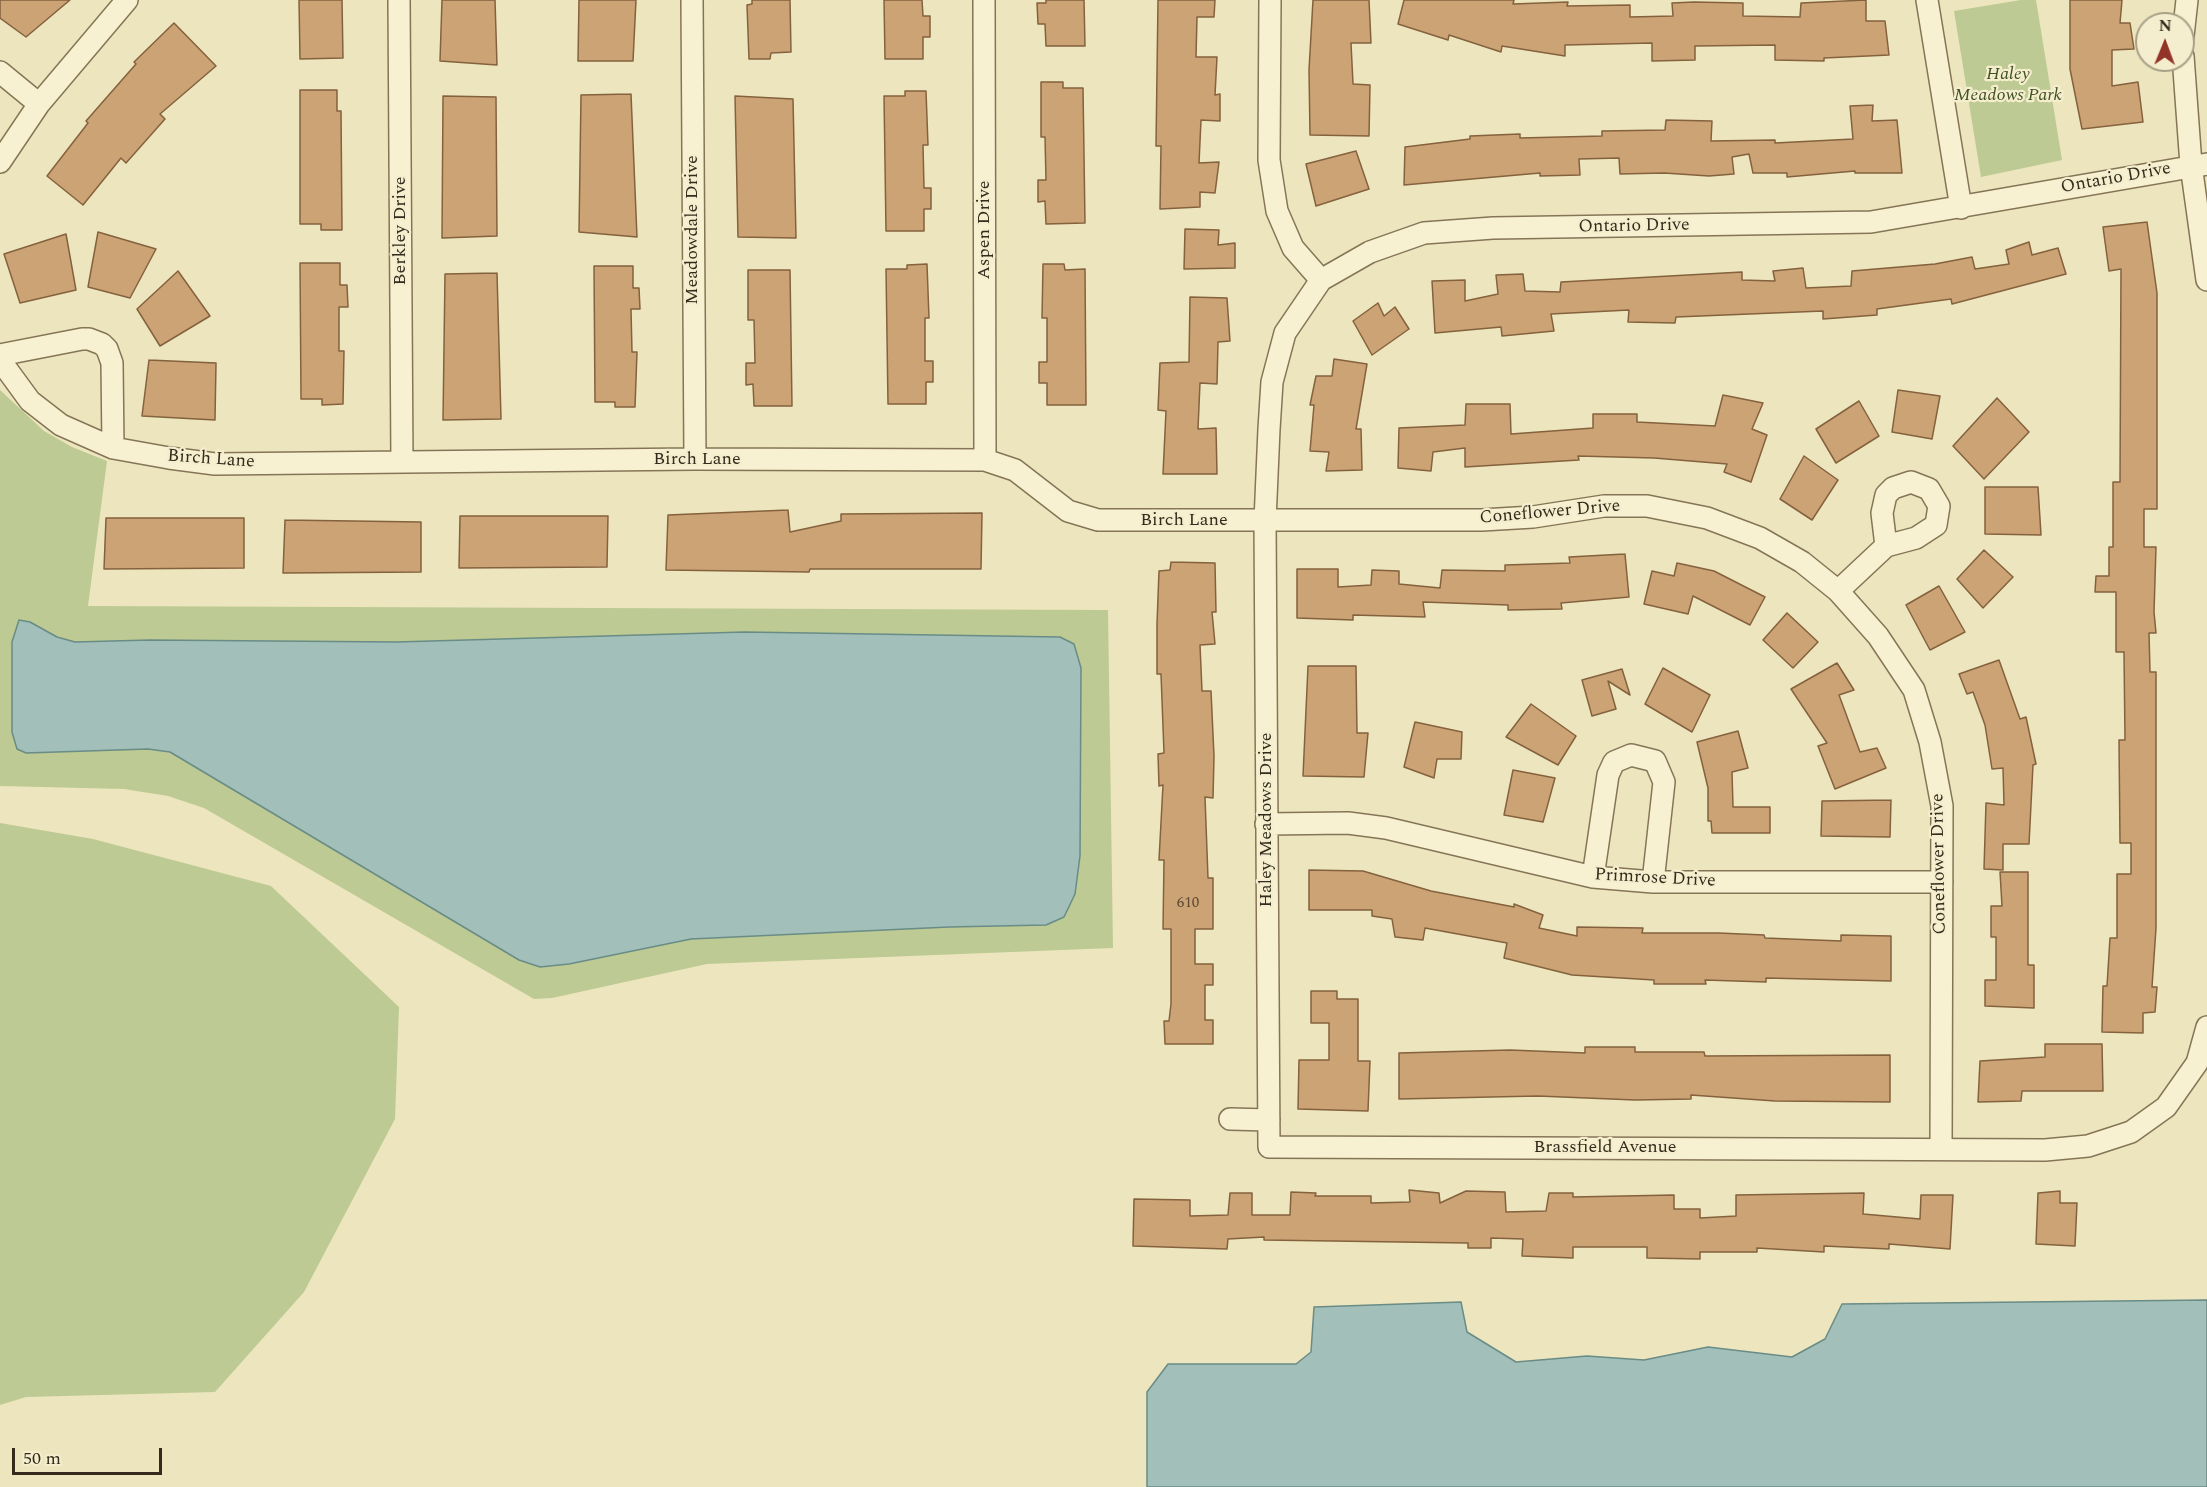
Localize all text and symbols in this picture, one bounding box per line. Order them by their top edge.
north arrow [2135,12,2195,72]
text: N [2159,14,2172,38]
park label: Haley Meadows Park [1954,64,2062,106]
street label: Meadowdale Drive [682,155,704,305]
street label: Ontario Drive [2059,159,2173,199]
street label: Berkley Drive [390,177,412,285]
street label: Aspen Drive [974,180,996,280]
street label: Ontario Drive [1578,215,1690,239]
street label: Birch Lane [167,446,255,474]
street label: Birch Lane [653,449,741,471]
street label: Coneflower Drive [1479,496,1621,530]
street label: Birch Lane [1140,510,1228,532]
street label: Haley Meadows Drive [1256,733,1278,907]
street label: Coneflower Drive [1928,793,1952,935]
street label: Primrose Drive [1594,865,1716,893]
house number: 610 [1177,895,1199,913]
street label: Brassfield Avenue [1533,1137,1677,1159]
scale bar [15,1436,165,1474]
text: 50 m [23,1445,61,1472]

